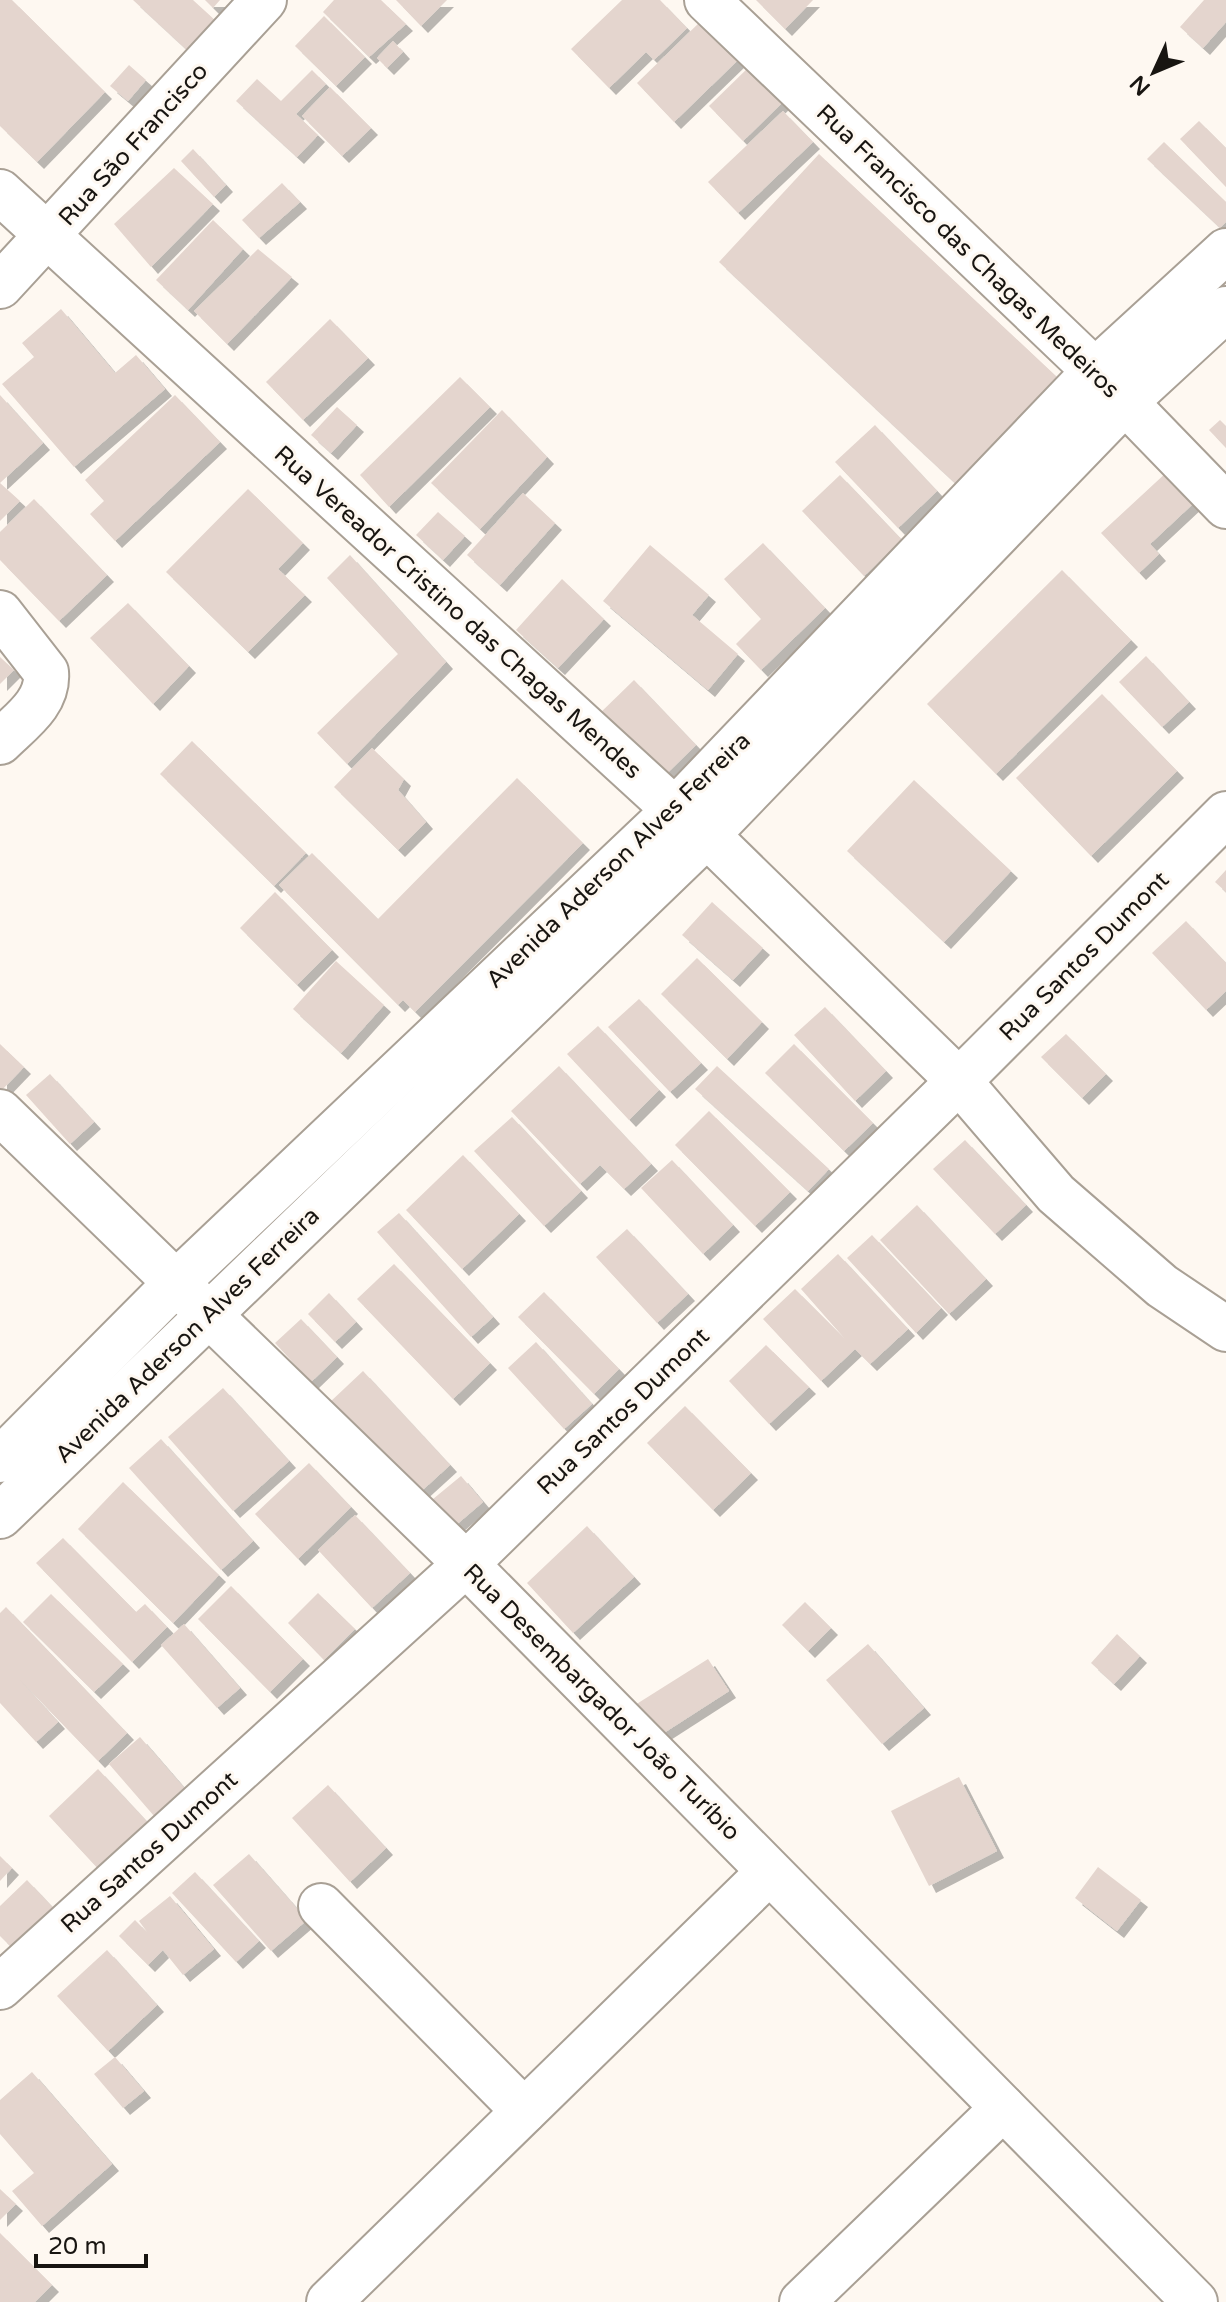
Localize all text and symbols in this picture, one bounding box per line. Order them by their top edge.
north arrow [1114,32,1194,112]
street label: Rua São Francisco [53,57,214,232]
text: N [1125,70,1156,101]
street label: Rua Francisco das Chagas Medeiros [810,98,1125,404]
street label: Rua Vereador Cristino das Chagas Mendes [268,440,647,785]
street label: Avenida Aderson Alves Ferreira [480,726,757,995]
street label: Rua Santos Dumont [994,866,1175,1047]
street label: Avenida Aderson Alves Ferreira [49,1201,326,1470]
street label: Rua Santos Dumont [531,1322,715,1501]
street label: Rua Desembargador João Turíbio [457,1558,746,1847]
street label: Rua Santos Dumont [55,1765,244,1939]
scale bar [36,2218,146,2268]
text: 20 m [48,2232,106,2261]

